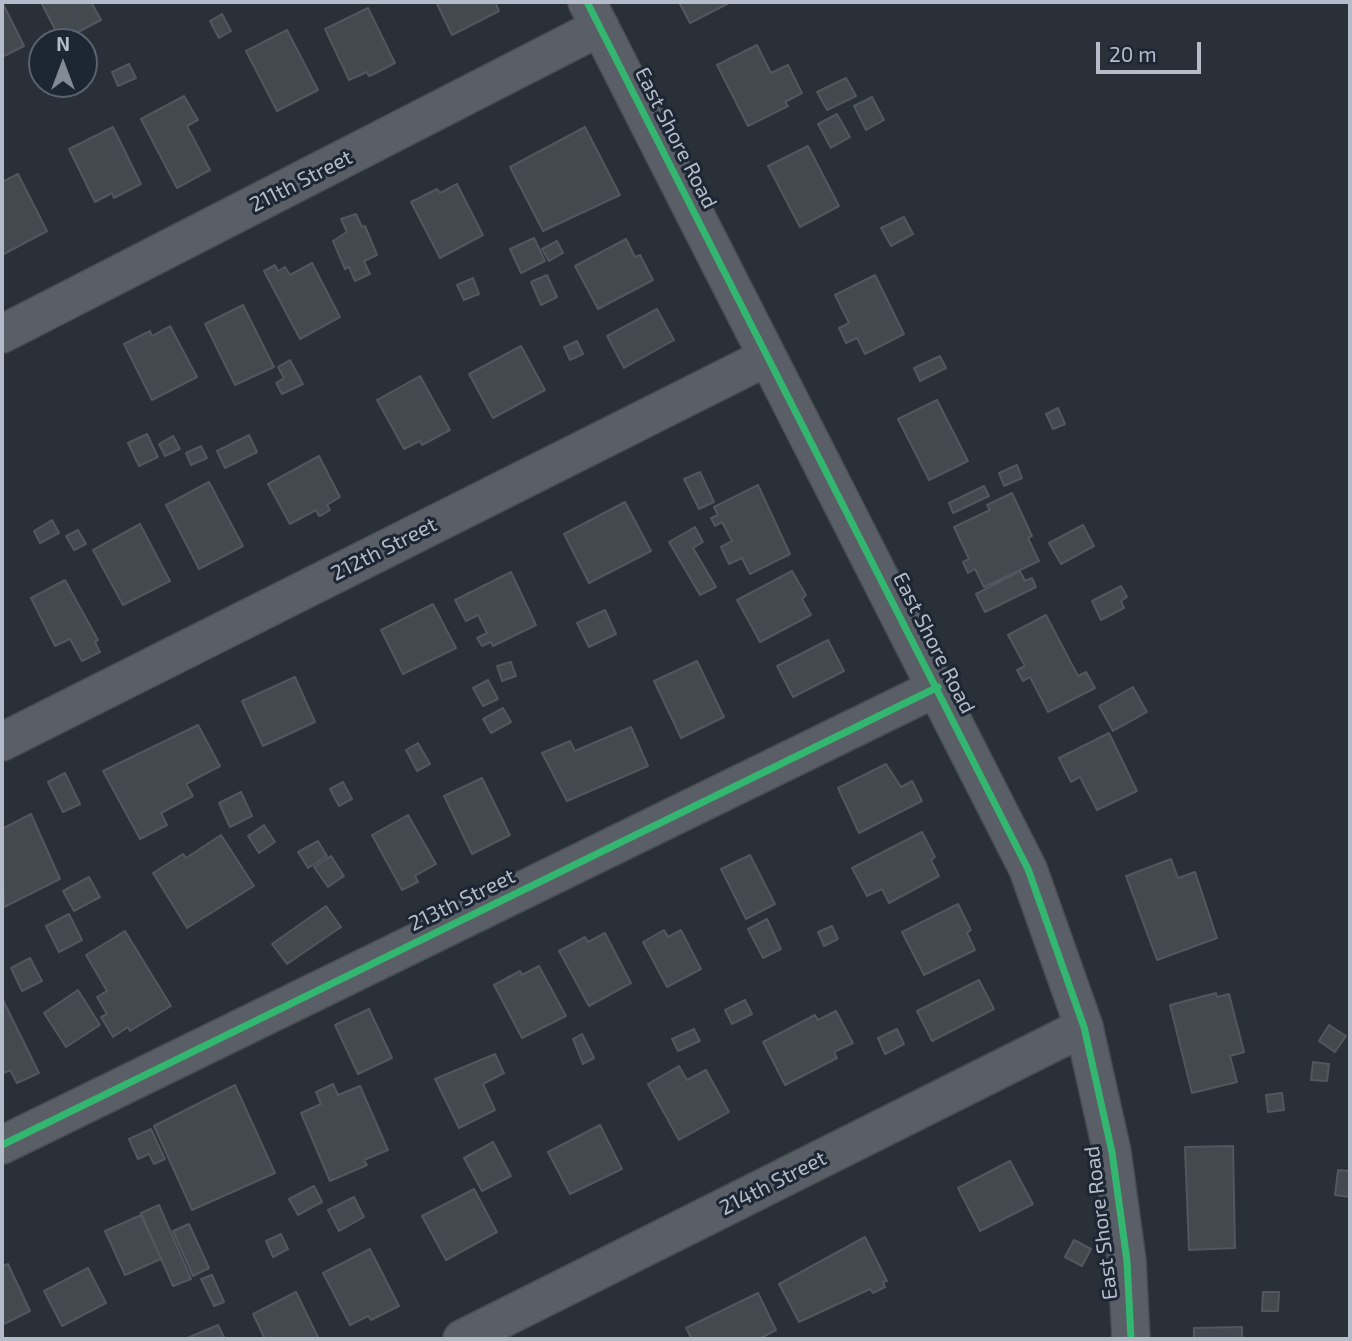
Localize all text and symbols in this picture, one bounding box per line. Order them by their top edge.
north arrow [28,28,98,98]
scale bar [1100,28,1205,72]
text: N [56,32,70,55]
text: 20 m [1109,41,1157,66]
street label: East Shore Road [630,63,722,213]
street label: 211th Street [245,144,357,218]
street label: 212th Street [327,512,441,586]
street label: East Shore Road [888,568,980,718]
street label: 213th Street [405,863,519,937]
street label: 214th Street [715,1145,831,1221]
street label: East Shore Road [1079,1145,1123,1301]

